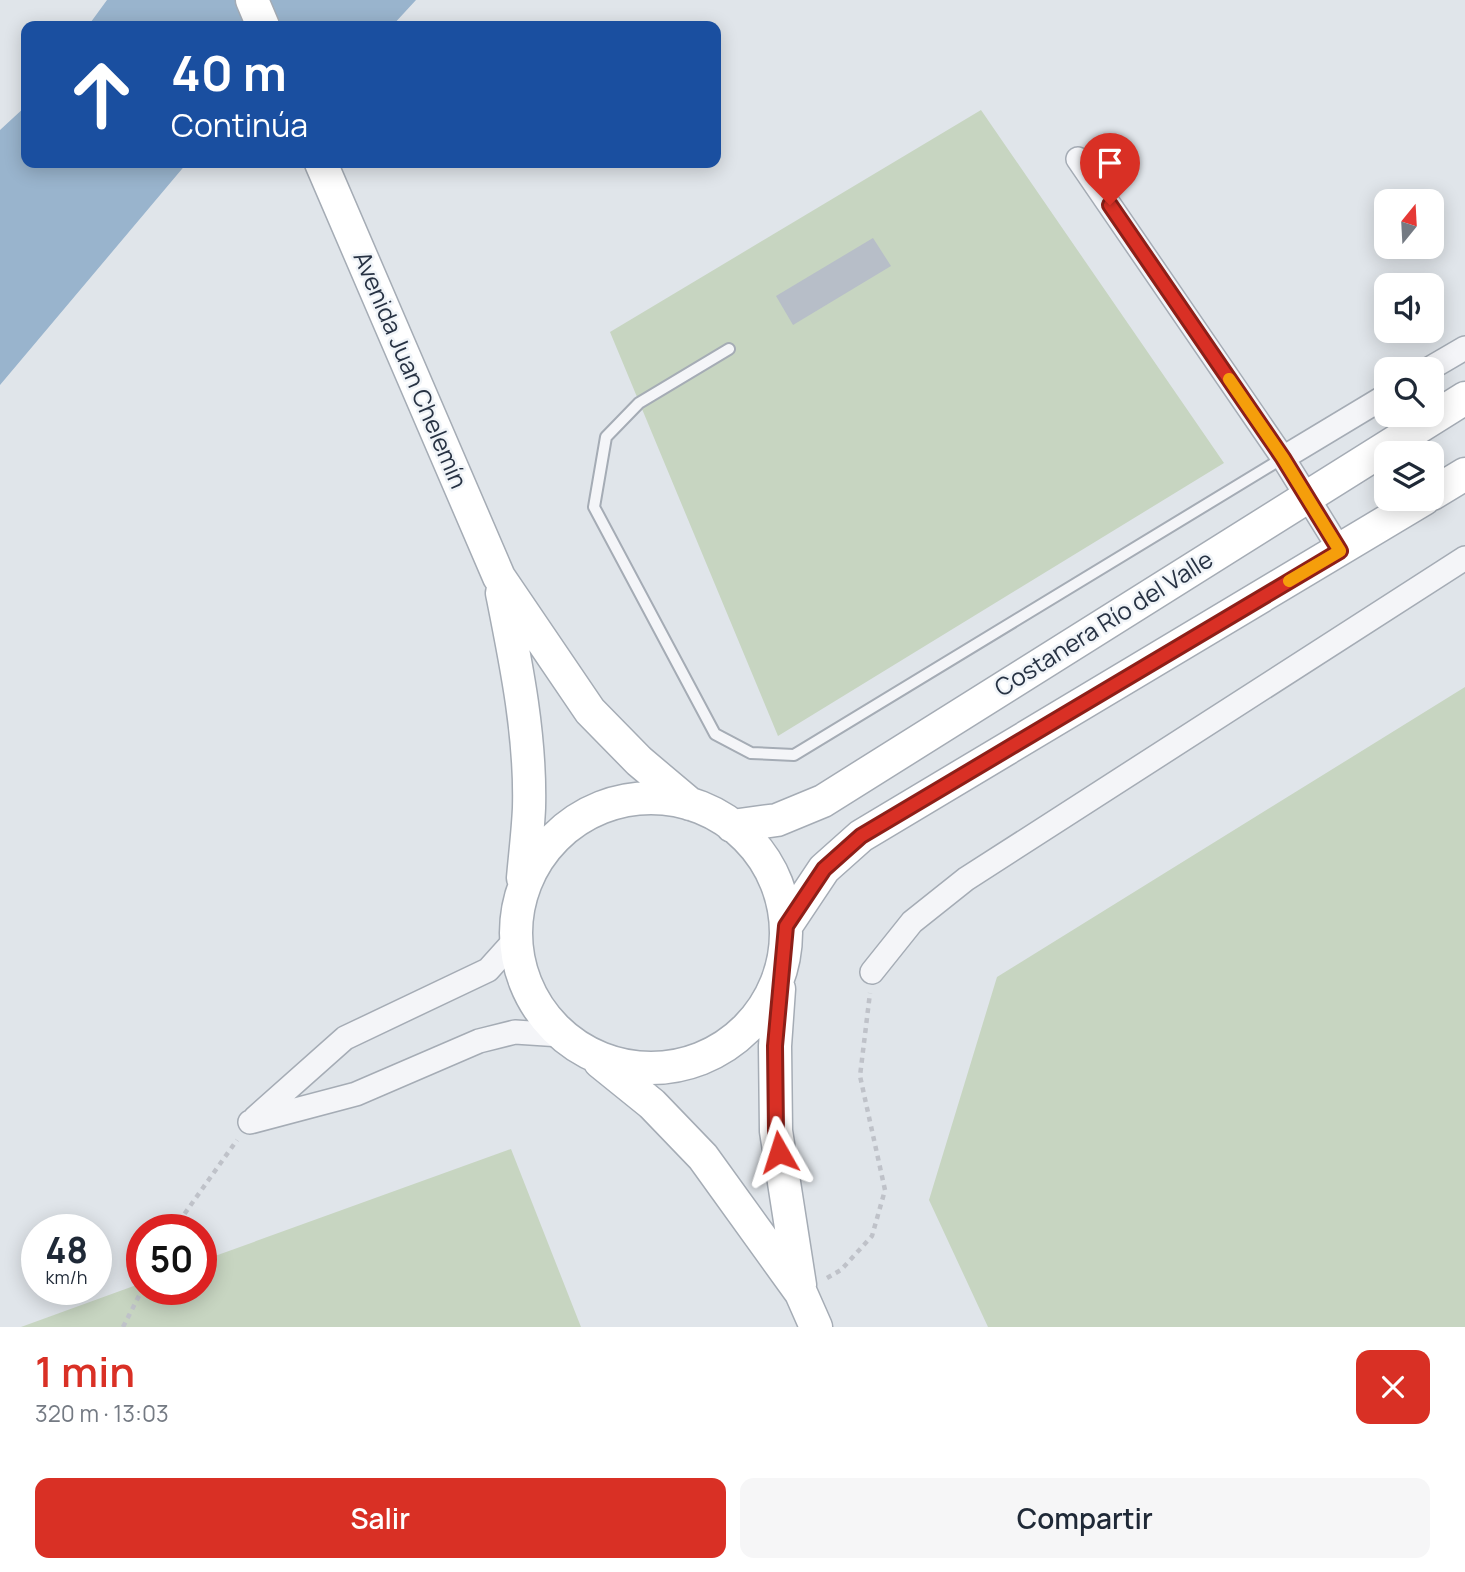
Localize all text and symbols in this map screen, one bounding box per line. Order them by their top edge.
text: 40 m [171,39,287,106]
icon: ahead [56,49,147,140]
text: Continúa [171,103,308,147]
pin [1080,133,1140,205]
icon: arrive [1091,144,1129,182]
north arrow [1374,189,1444,259]
map controls [1374,189,1444,511]
street label: Avenida Juan Chelemín [346,246,476,493]
button: sound [1374,273,1444,343]
button: search [1374,357,1444,427]
button: layers [1374,441,1444,511]
street label: Costanera Río del Valle [988,542,1219,703]
position arrow [742,1115,816,1189]
speed limit sign: 50 [126,1214,217,1305]
text: 48 [45,1226,88,1274]
text: km/h [46,1265,87,1289]
text: 1 min [35,1342,135,1400]
button: close [1356,1350,1430,1424]
text: 320 m · 13:03 [35,1397,169,1429]
button: Salir [35,1478,726,1558]
button: Compartir [740,1478,1430,1558]

